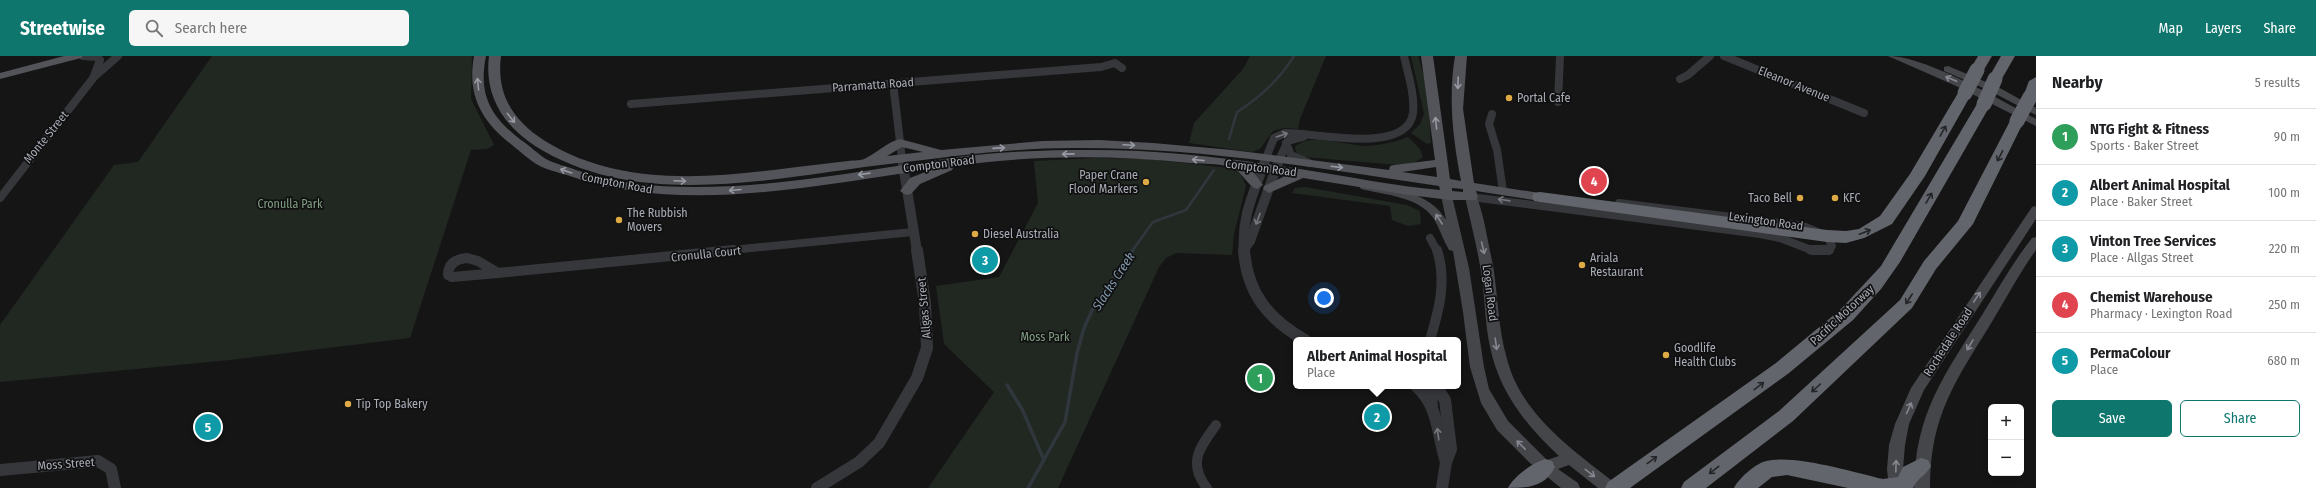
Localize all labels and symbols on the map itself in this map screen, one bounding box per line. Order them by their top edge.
street label: Eleanor Avenue [1756,63,1832,105]
street label: Parramatta Road [832,75,914,95]
one-way arrow [1945,75,1957,83]
one-way arrow [1454,76,1461,89]
one-way arrow [474,78,482,91]
place label: Portal Cafe [1517,91,1570,105]
marker: Portal Cafe [1504,93,1514,103]
street label: Monte Street [21,108,71,166]
one-way arrow [506,113,515,124]
one-way arrow [1433,117,1440,130]
one-way arrow [1939,125,1947,137]
one-way arrow [1275,131,1288,138]
one-way arrow [1122,141,1135,149]
one-way arrow [992,144,1005,151]
one-way arrow [1996,149,2003,161]
one-way arrow [1062,150,1075,158]
street label: Compton Road [902,153,976,175]
one-way arrow [1192,156,1205,164]
street label: Compton Road [1224,157,1298,179]
one-way arrow [1330,163,1343,171]
pin: 4 [1581,166,1607,196]
one-way arrow [559,167,572,174]
place label: Paper Crane Flood Markers [1069,168,1138,196]
street label: Compton Road [580,169,654,197]
one-way arrow [858,170,871,178]
one-way arrow [673,177,686,184]
marker: Paper Crane Flood Markers [1141,177,1151,187]
one-way arrow [729,186,742,193]
place label: Taco Bell [1748,191,1792,205]
place label: KFC [1843,191,1861,205]
one-way arrow [1925,192,1933,204]
marker: Taco Bell [1795,193,1805,203]
marker: KFC [1830,193,1840,203]
one-way arrow [1498,196,1511,203]
park label: Cronulla Park [258,197,323,211]
place label: The Rubbish Movers [627,206,688,234]
street label: Lexington Road [1728,209,1804,233]
one-way arrow [1253,213,1261,225]
one-way arrow [1435,214,1443,225]
marker: The Rubbish Movers [614,215,624,225]
place label: Diesel Australia [983,227,1059,241]
one-way arrow [1859,228,1871,236]
marker: Diesel Australia [970,229,980,239]
one-way arrow [1480,241,1488,254]
street label: Cronulla Court [670,243,742,265]
pin: 3 [972,245,998,275]
water label: Slacks Creek [1089,249,1138,314]
place label: Ariala Restaurant [1590,251,1643,279]
marker: Ariala Restaurant [1577,260,1587,270]
street label: Logan Road [1480,264,1500,322]
street label: Allgas Street [914,277,934,339]
street label: Pacific Motorway [1807,282,1877,348]
your location [1314,288,1334,308]
one-way arrow [1973,292,1981,303]
one-way arrow [1905,293,1914,304]
street label: Rochedale Road [1921,305,1975,379]
park label: Moss Park [1020,330,1070,344]
one-way arrow [1492,337,1500,350]
one-way arrow [1966,339,1974,351]
place label: Goodlife Health Clubs [1674,341,1736,369]
marker: Goodlife Health Clubs [1661,350,1671,360]
pin: 1 [1247,363,1273,393]
one-way arrow [1753,381,1764,390]
one-way arrow [1811,384,1821,393]
place label: Tip Top Bakery [356,397,428,411]
marker: Tip Top Bakery [343,399,353,409]
pin: 2 [1364,402,1390,432]
one-way arrow [1906,402,1913,414]
pin: 5 [195,412,221,442]
one-way arrow [1434,428,1442,441]
one-way arrow [1516,440,1526,450]
street label: Moss Street [37,455,95,473]
one-way arrow [1647,456,1658,464]
one-way arrow [1892,460,1900,473]
one-way arrow [1709,465,1720,474]
one-way arrow [1584,468,1595,477]

